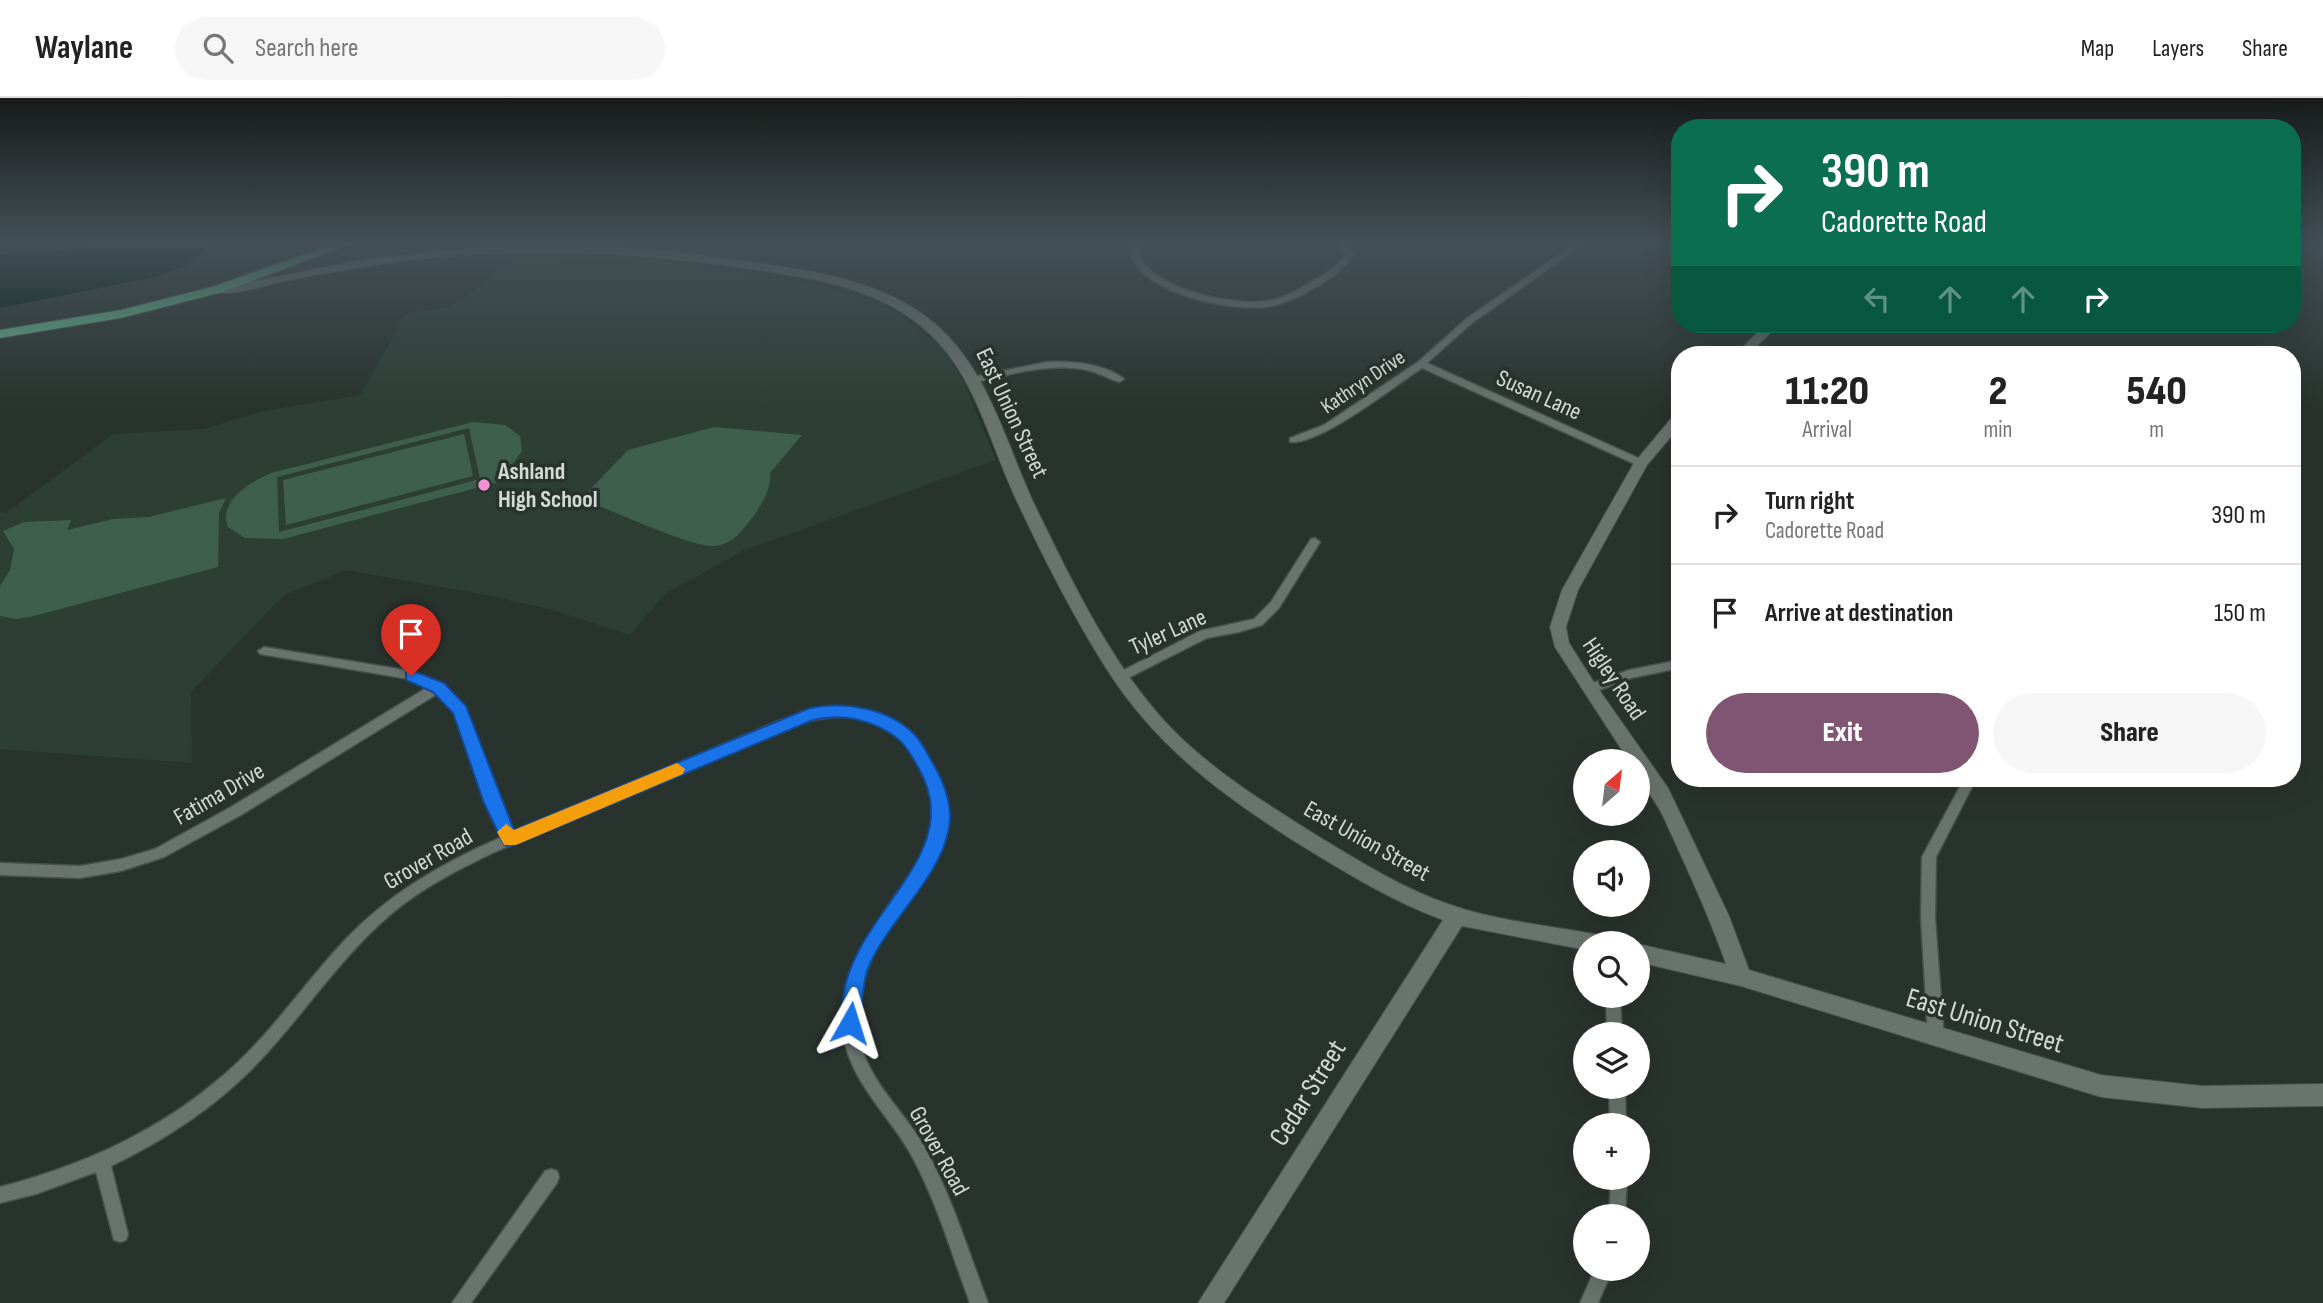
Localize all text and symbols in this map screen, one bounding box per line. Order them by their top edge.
search box [175,17,665,80]
text: Waylane [35,28,133,68]
icon: search [199,29,237,67]
text: Search here [255,33,358,64]
text: Map [2081,34,2114,63]
text: Layers [2152,34,2204,63]
text: Share [2242,34,2288,63]
text: 390 m [1821,143,1930,202]
icon: right [1706,147,1797,238]
text: Cadorette Road [1821,203,1987,242]
icon: left [1858,280,1896,318]
icon: ahead [1931,280,1969,318]
icon: ahead [2004,280,2042,318]
icon: right [2077,280,2115,318]
street label: East Union Street [969,344,1055,482]
street label: Kathryn Drive [1316,345,1410,419]
street label: Susan Lane [1492,363,1586,427]
text: 11:20 [1785,366,1869,417]
text: 2 [1988,366,2007,417]
text: 540 [2127,366,2187,417]
text: Arrival [1802,416,1852,444]
text: min [1983,416,2012,444]
text: m [2149,416,2164,444]
place label: Ashland High School [497,457,598,514]
marker: Ashland High School [476,477,492,493]
text: Turn right [1765,486,1854,517]
icon: right [1706,496,1744,534]
text: 390 m [2211,500,2266,531]
text: Cadorette Road [1765,517,1884,545]
icon: arrive [1706,594,1744,632]
text: Arrive at destination [1765,598,1953,629]
text: 150 m [2214,598,2266,629]
street label: Tyler Lane [1125,602,1211,662]
pin [381,604,441,676]
icon: arrive [392,615,430,653]
street label: Higley Road [1576,632,1652,726]
button: Exit [1706,693,1979,773]
button: Share [1993,693,2266,773]
north arrow [1573,749,1650,826]
map controls [1573,749,1650,1281]
street label: Fatima Drive [168,756,270,832]
street label: East Union Street [1299,794,1435,888]
street label: Grover Road [378,822,478,896]
button: sound [1573,840,1650,917]
button: search [1573,931,1650,1008]
street label: East Union Street [1902,981,2068,1061]
position arrow [813,986,887,1060]
button: layers [1573,1022,1650,1099]
street label: Cedar Street [1263,1034,1353,1152]
street label: Grover Road [903,1101,975,1201]
button: + [1573,1113,1650,1190]
button: − [1573,1204,1650,1281]

